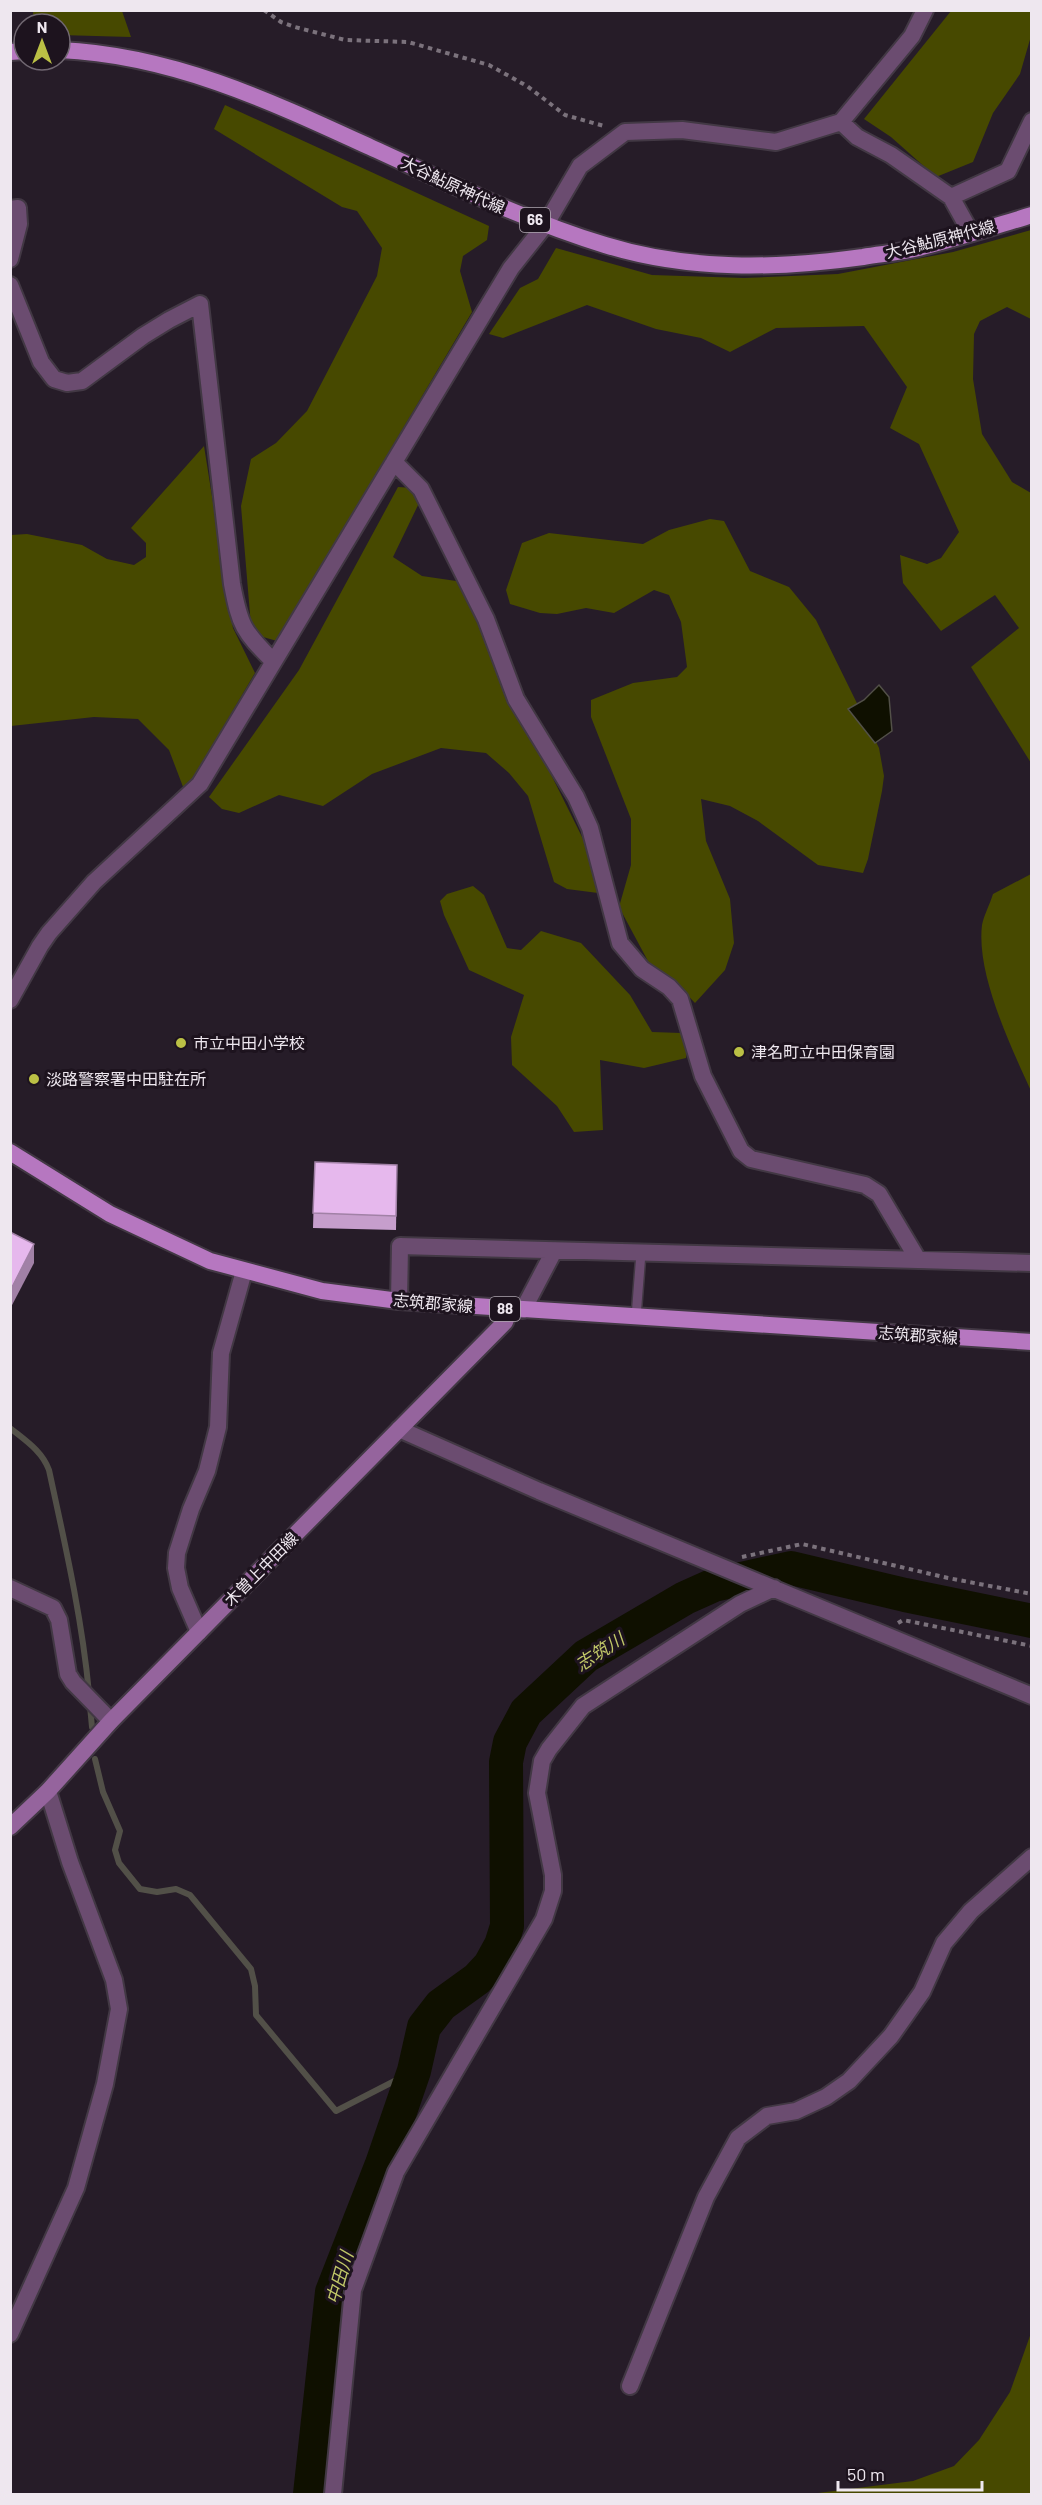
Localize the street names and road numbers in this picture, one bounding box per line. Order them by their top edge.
street label: 大谷鮎原神代線 [398,152,508,217]
road number: 66 [520,208,550,232]
street label: 大谷鮎原神代線 [883,216,997,261]
street label: 志筑郡家線 [392,1290,474,1315]
road number: 88 [490,1297,520,1321]
street label: 志筑郡家線 [877,1322,959,1347]
street label: 木曽上中田線 [220,1528,301,1609]

